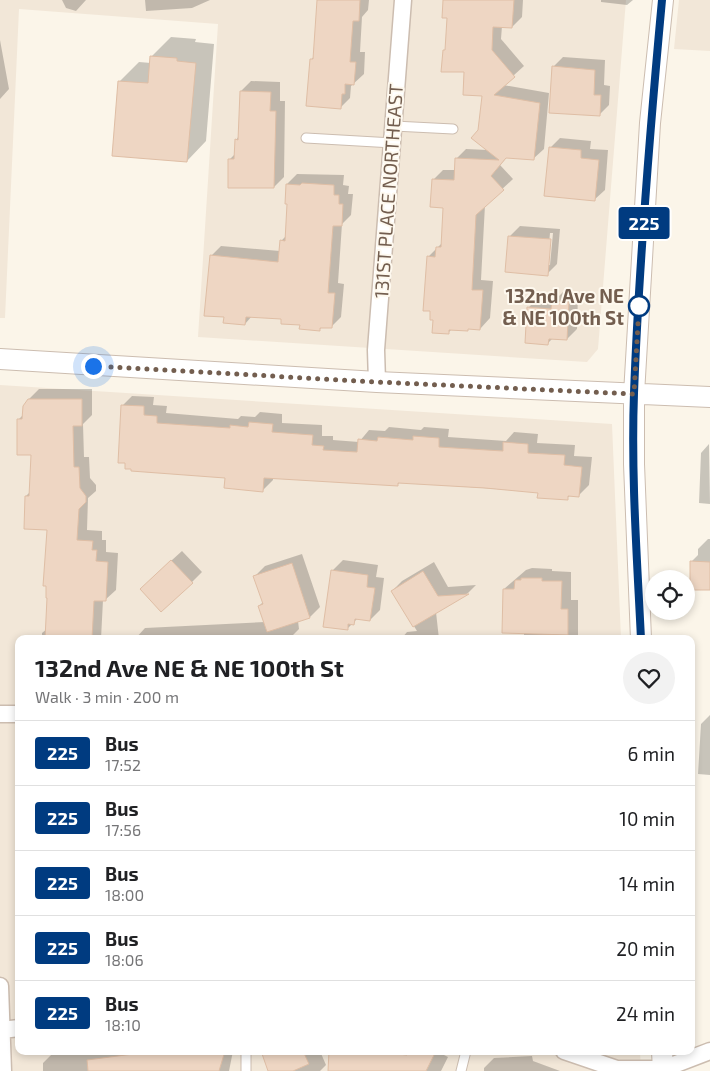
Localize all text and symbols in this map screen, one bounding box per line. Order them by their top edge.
street label: 131ST PLACE NORTHEAST [369,83,407,299]
line badge: 225 [615,207,673,239]
text: 225 [629,212,659,234]
place label: 132nd Ave NE & NE 100th St [502,284,624,329]
marker: 132nd Ave NE & NE 100th St [628,295,650,317]
your location [81,354,106,379]
map controls [645,570,695,620]
button: locate [645,570,695,620]
button: heart [623,652,675,704]
text: 132nd Ave NE & NE 100th St [35,653,344,682]
text: Walk · 3 min · 200 m [35,687,179,706]
text: Bus [105,732,139,755]
text: 225 [47,742,78,764]
text: 6 min [627,742,675,765]
text: 17:52 [105,755,141,774]
text: Bus [105,797,139,820]
text: 225 [47,807,78,829]
text: 10 min [619,807,675,830]
text: 17:56 [105,820,141,839]
text: Bus [105,862,139,885]
text: 225 [47,872,78,894]
text: 14 min [619,872,675,895]
text: 18:00 [105,885,144,904]
text: Bus [105,927,139,950]
text: 225 [47,937,78,959]
text: 20 min [616,937,675,960]
text: 18:06 [105,950,144,969]
text: Bus [105,992,139,1015]
text: 225 [47,1002,78,1024]
text: 24 min [616,1002,675,1025]
text: 18:10 [105,1015,141,1034]

